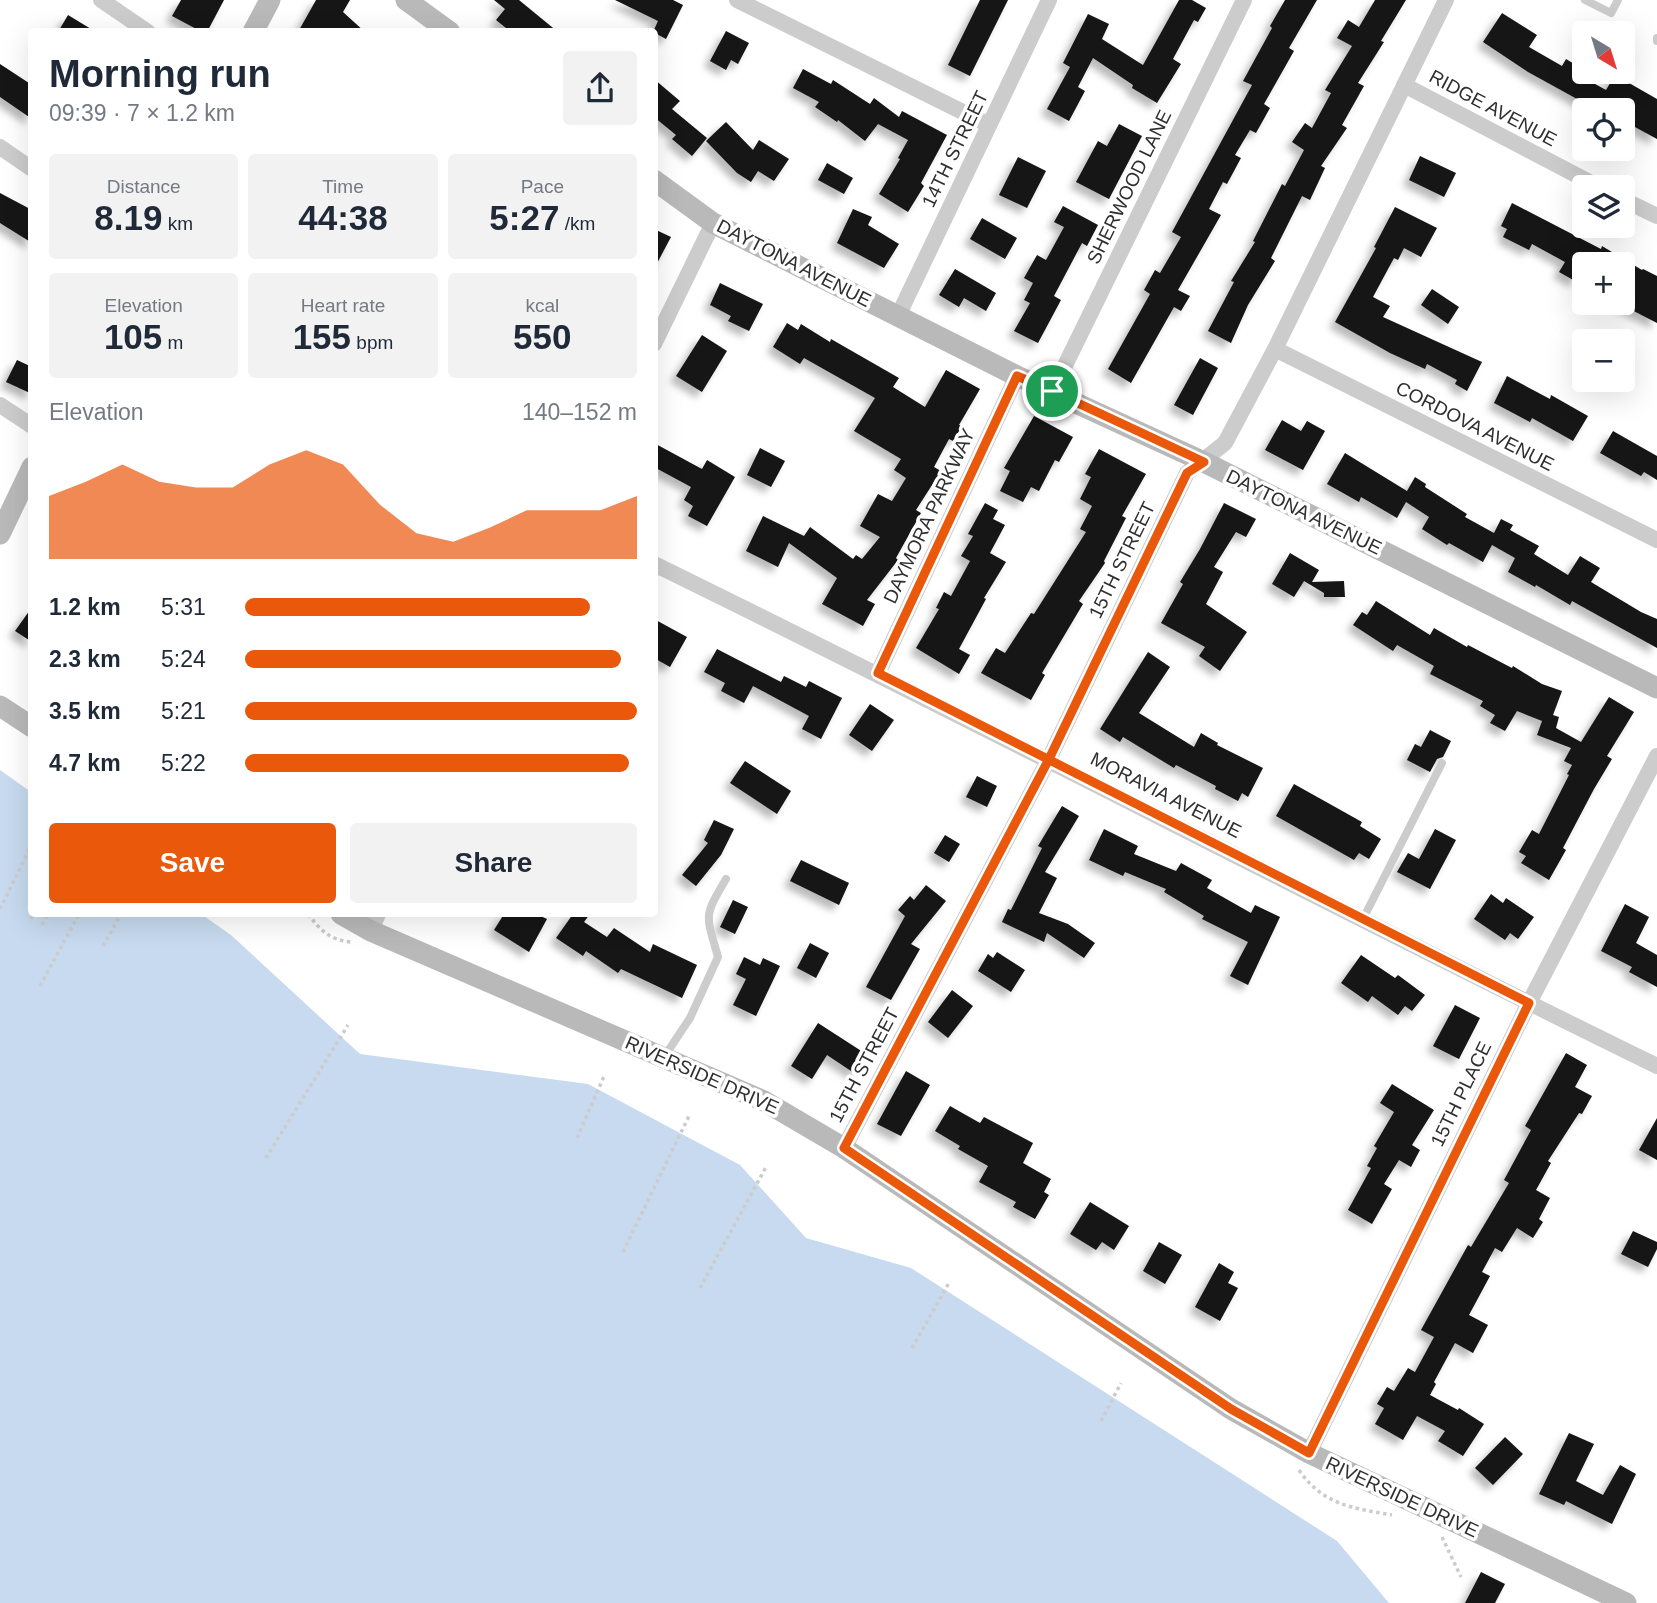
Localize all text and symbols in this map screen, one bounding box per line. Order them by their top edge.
north arrow [1572,21,1634,84]
map controls [1572,21,1635,392]
button: share [563,51,637,125]
text: Morning run [49,53,271,95]
street label: RIDGE AVENUE [1426,66,1560,150]
street label: 14TH STREET [918,87,992,211]
button: locate [1572,98,1635,161]
text: 09:39 · 7 × 1.2 km [49,100,235,126]
street label: SHERWOOD LANE [1083,107,1175,267]
button: layers [1572,175,1635,238]
text: Distance [107,176,181,197]
text: Time [322,176,364,197]
text: Pace [521,176,564,197]
text: 8.19 [94,198,162,237]
text: 44:38 [298,198,388,237]
text: 5:27 [489,198,559,237]
text: km [162,213,193,234]
text: /km [559,213,595,234]
street label: DAYTONA AVENUE [713,215,875,311]
button: + [1572,252,1635,315]
text: Elevation [105,295,183,316]
text: Heart rate [301,295,385,316]
text: kcal [525,295,559,316]
text: 105 [104,317,162,356]
text: 155 [293,317,351,356]
text: 550 [513,317,572,356]
button: − [1572,329,1635,392]
text: m [162,332,183,353]
text: bpm [351,332,393,353]
pin [1022,361,1082,421]
icon: arrive [1033,372,1071,410]
street label: CORDOVA AVENUE [1392,377,1558,475]
text: Elevation [49,399,144,425]
text: 140–152 m [522,399,637,425]
street label: DAYMORA PARKWAY [879,425,979,607]
street label: DAYTONA AVENUE [1223,465,1385,559]
street label: 15TH STREET [1085,498,1159,622]
text: 1.2 km [49,594,121,620]
text: 5:31 [161,594,206,620]
text: 2.3 km [49,646,121,672]
text: 5:24 [161,646,206,672]
text: 3.5 km [49,698,121,724]
text: 5:21 [161,698,206,724]
street label: MORAVIA AVENUE [1087,748,1245,842]
text: 4.7 km [49,750,121,776]
text: 5:22 [161,750,206,776]
button: Save [49,823,336,903]
button: Share [350,823,637,903]
street label: 15TH STREET [825,1004,903,1126]
street label: RIVERSIDE DRIVE [622,1032,782,1118]
street label: 15TH PLACE [1427,1038,1495,1150]
street label: RIVERSIDE DRIVE [1322,1452,1482,1542]

